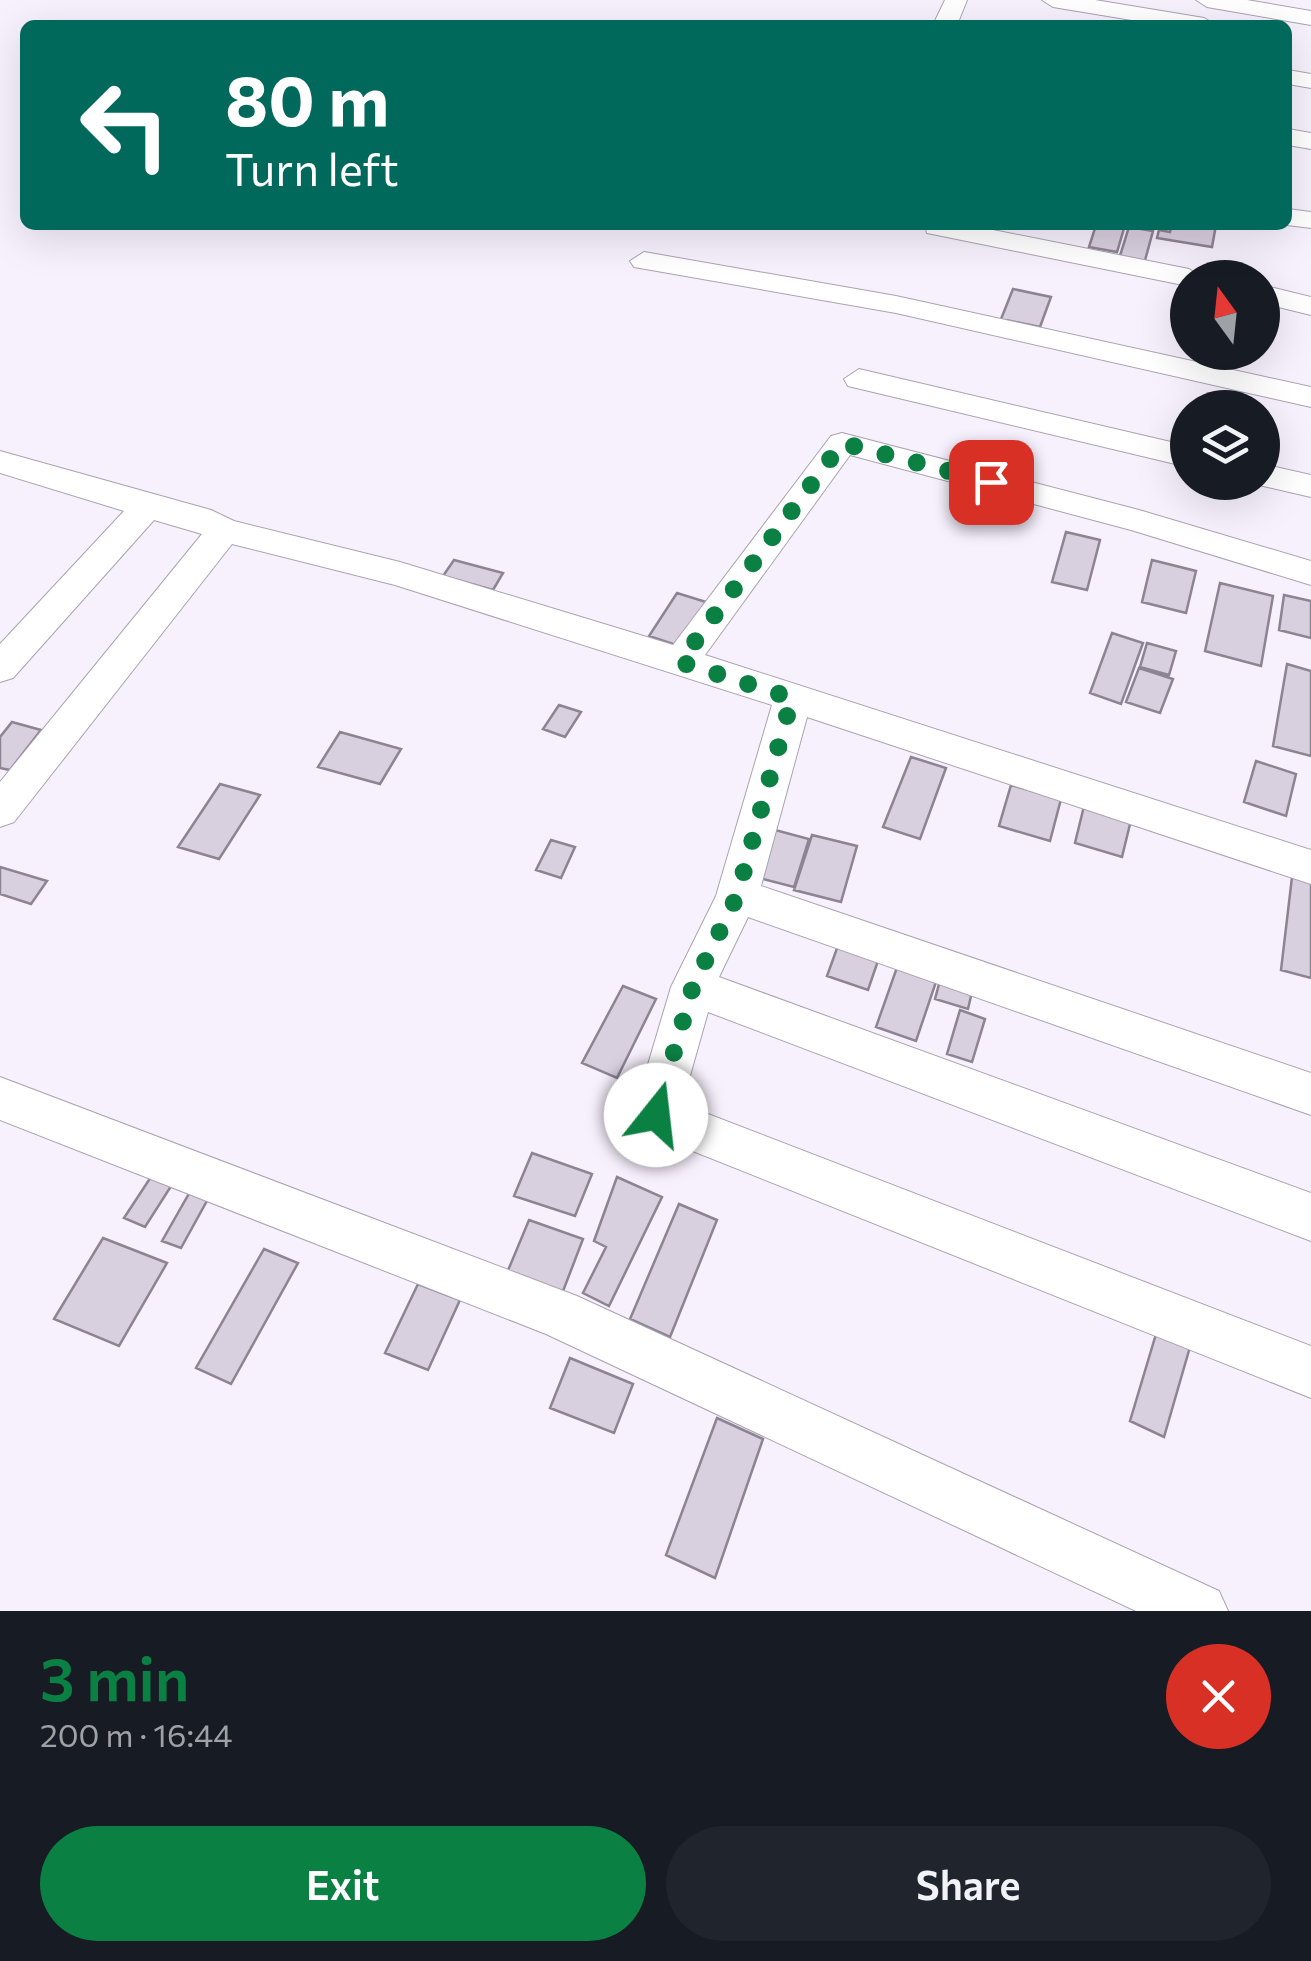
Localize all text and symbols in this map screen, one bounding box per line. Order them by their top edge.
text: 80 m [225,55,389,140]
icon: left [60,60,190,190]
text: Turn left [225,140,399,195]
north arrow [1170,260,1280,370]
map controls [1170,260,1280,500]
button: layers [1170,390,1280,500]
pin [949,440,1034,525]
icon: arrive [964,455,1019,510]
position arrow [604,1063,708,1167]
text: 3 min [40,1640,189,1713]
button: close [1166,1644,1271,1749]
text: 200 m · 16:44 [40,1714,232,1754]
button: Exit [40,1826,646,1941]
button: Share [666,1826,1271,1941]

